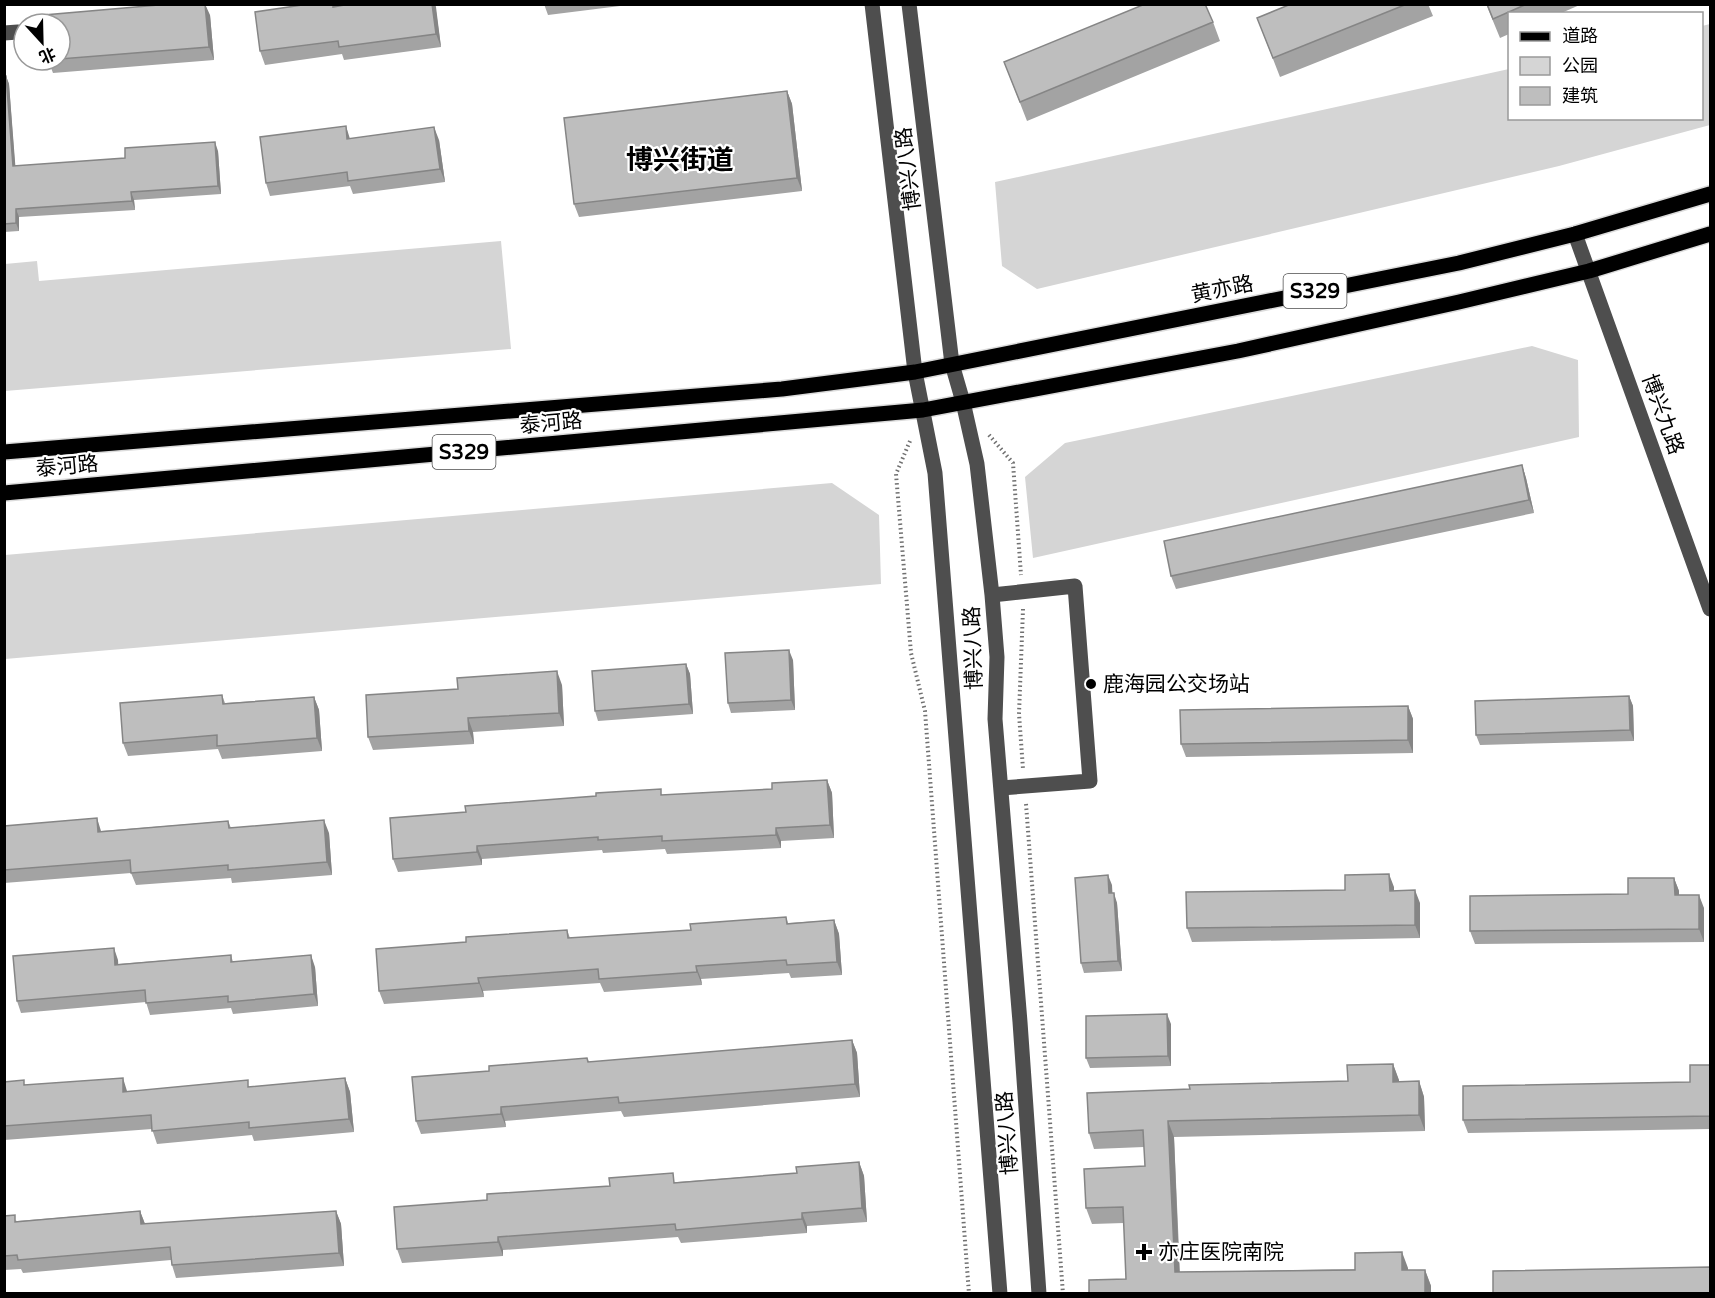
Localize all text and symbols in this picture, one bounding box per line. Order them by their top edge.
north arrow [12,12,72,72]
legend [1508,12,1703,120]
text: 道路 [1562,25,1598,47]
text: 北 [36,43,58,67]
text: 公园 [1562,55,1598,77]
text: 建筑 [1562,85,1598,107]
street label: 博兴八路 [891,126,926,212]
district label: 博兴街道 [626,144,734,177]
street label: 黄亦路 [1189,271,1255,308]
road number: S329 [1284,274,1346,308]
street label: 博兴九路 [1636,370,1689,458]
street label: 泰河路 [519,408,584,439]
road number: S329 [432,435,496,469]
street label: 泰河路 [35,451,100,482]
street label: 博兴八路 [960,606,987,690]
place label: 鹿海园公交场站 [1103,672,1250,697]
marker: 鹿海园公交场站 [1084,677,1098,691]
street label: 博兴八路 [992,1090,1023,1176]
place label: 亦庄医院南院 [1158,1240,1284,1265]
marker: 亦庄医院南院 [1135,1243,1153,1261]

